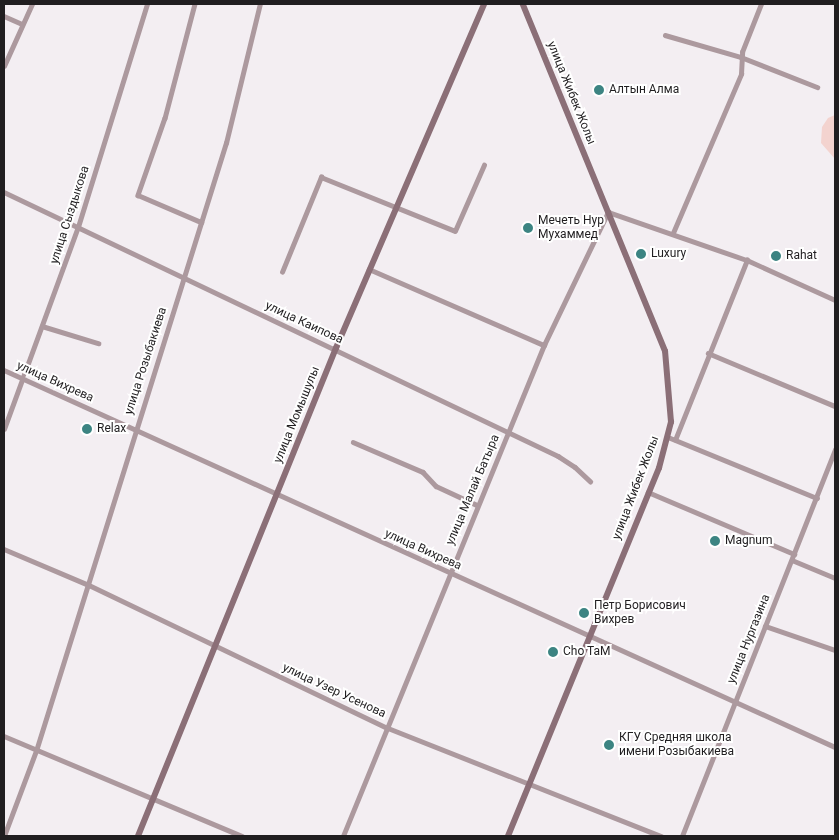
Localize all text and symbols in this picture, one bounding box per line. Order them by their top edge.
street label: улица Жибек Жолы [544,39,598,147]
place label: Алтын Алма [609,83,679,97]
marker: Алтын Алма [593,84,605,96]
street label: улица Сыздыкова [47,164,93,266]
place label: Мечеть Нур Мухаммед [538,214,604,242]
marker: Мечеть Нур Мухаммед [522,222,534,234]
place label: Luxury [651,247,686,261]
marker: Luxury [635,248,647,260]
place label: Rahat [786,249,817,263]
marker: Rahat [770,250,782,262]
street label: улица Каипова [263,299,345,347]
street label: улица Розыбакиева [122,306,170,416]
street label: улица Вихрева [14,359,96,405]
street label: улица Момышулы [271,365,323,465]
place label: Relax [97,422,126,436]
marker: Relax [81,423,93,435]
street label: улица Малай Батыра [443,433,503,547]
street label: улица Жибек Жолы [610,434,662,542]
street label: улица Вихрева [382,527,464,573]
place label: Magnum [725,534,773,548]
marker: Magnum [709,535,721,547]
street label: улица Нургазина [725,592,773,686]
place label: Петр Борисович Вихрев [594,599,686,627]
marker: Петр Борисович Вихрев [578,607,590,619]
place label: Cho TaM [563,645,611,659]
marker: Cho TaM [547,646,559,658]
street label: улица Узер Усенова [280,661,388,721]
place label: КГУ Средняя школа имени Розыбакиева [619,731,734,759]
marker: КГУ Средняя школа имени Розыбакиева [603,739,615,751]

